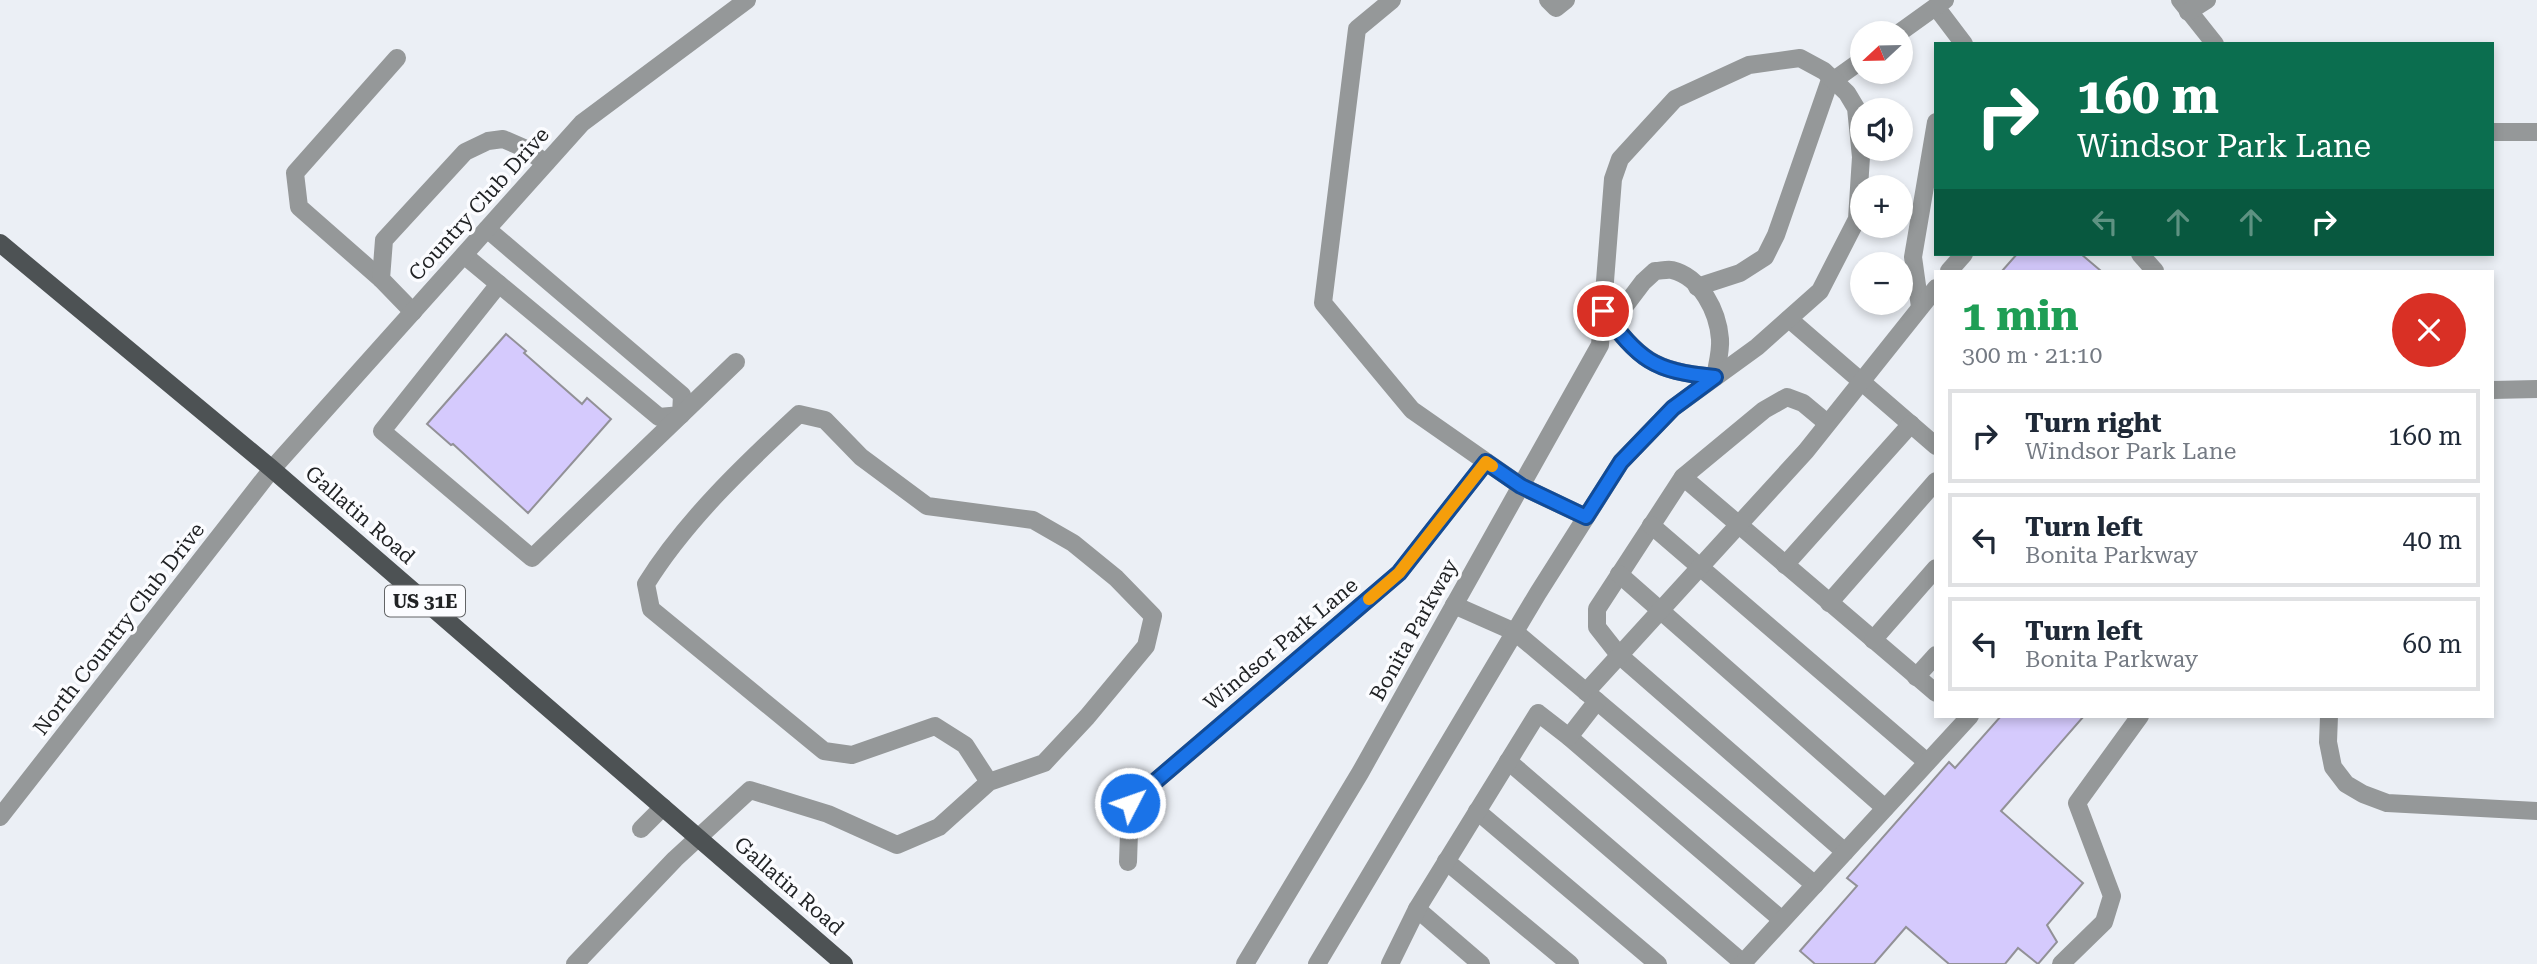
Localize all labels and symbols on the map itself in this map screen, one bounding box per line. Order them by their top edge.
north arrow [1850,21,1913,84]
street label: Country Club Drive [404,123,554,285]
pin [1573,281,1633,341]
street label: Gallatin Road [300,461,420,569]
street label: North Country Club Drive [29,518,209,740]
street label: Bonita Parkway [1365,555,1463,705]
street label: Windsor Park Lane [1199,573,1363,715]
road number: US 31E [385,586,465,616]
position arrow [1093,766,1167,840]
street label: Gallatin Road [729,832,849,940]

